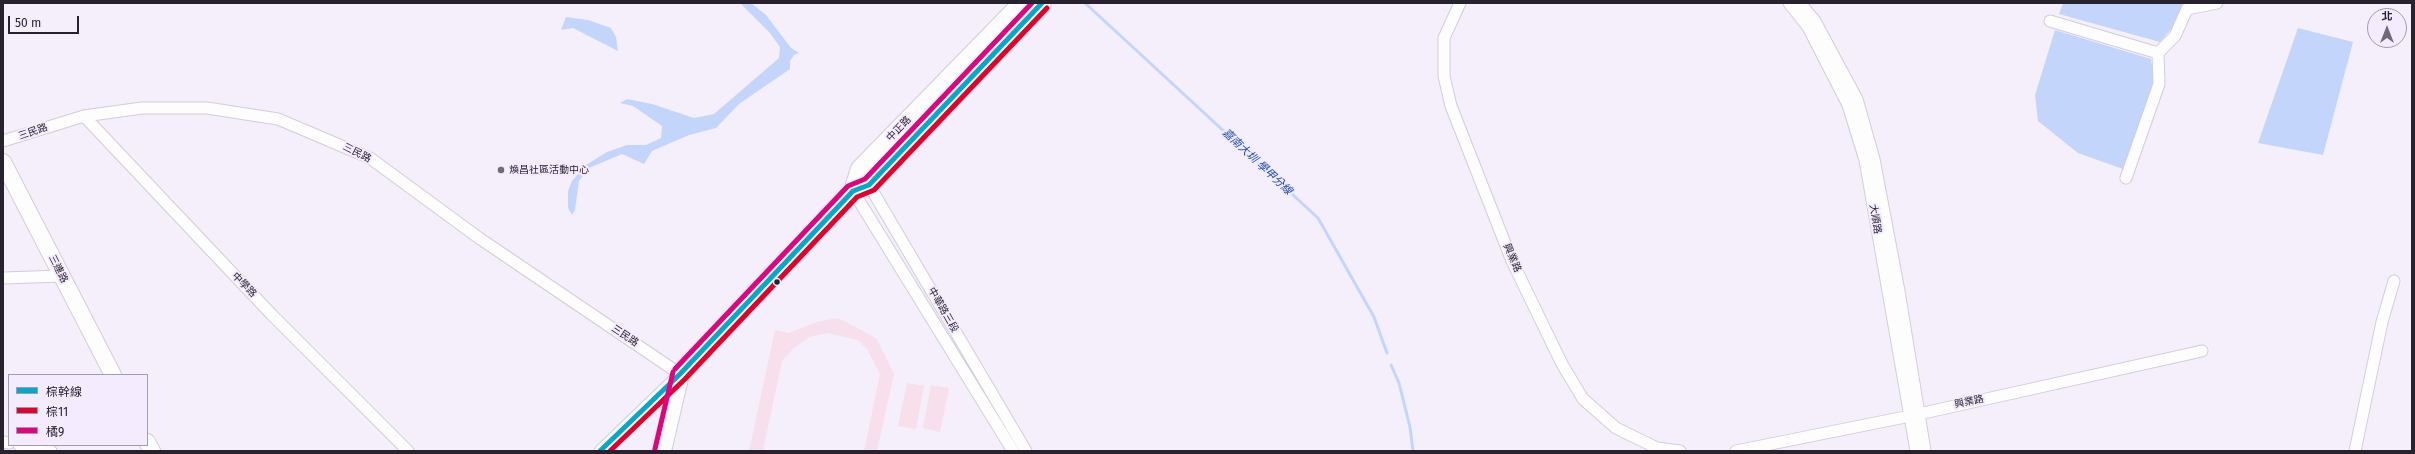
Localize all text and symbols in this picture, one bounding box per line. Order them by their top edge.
scale bar [10,8,81,34]
north arrow [2367,8,2407,48]
text: 北 [2382,10,2393,23]
text: 50 m [15,16,41,30]
street label: 中正路 [884,114,914,144]
street label: 三民路 [17,121,49,143]
water label: 嘉南大圳 學甲分線 [1219,126,1295,198]
street label: 三民路 [341,141,373,165]
place label: 煥昌社區活動中心 [509,164,589,176]
marker: 煥昌社區活動中心 [496,165,506,175]
street label: 大順路 [1866,203,1884,235]
street label: 興業路 [1501,242,1523,274]
street label: 三連路 [46,253,70,285]
street label: 中學路 [229,270,259,300]
unlabelled marker [772,277,782,287]
street label: 中華路三段 [925,285,961,335]
street label: 三民路 [609,323,641,349]
legend [8,374,148,446]
text: 棕幹線 [46,385,82,399]
street label: 興業路 [1953,393,1985,411]
text: 棕11 [46,405,68,419]
text: 橘9 [46,425,64,439]

